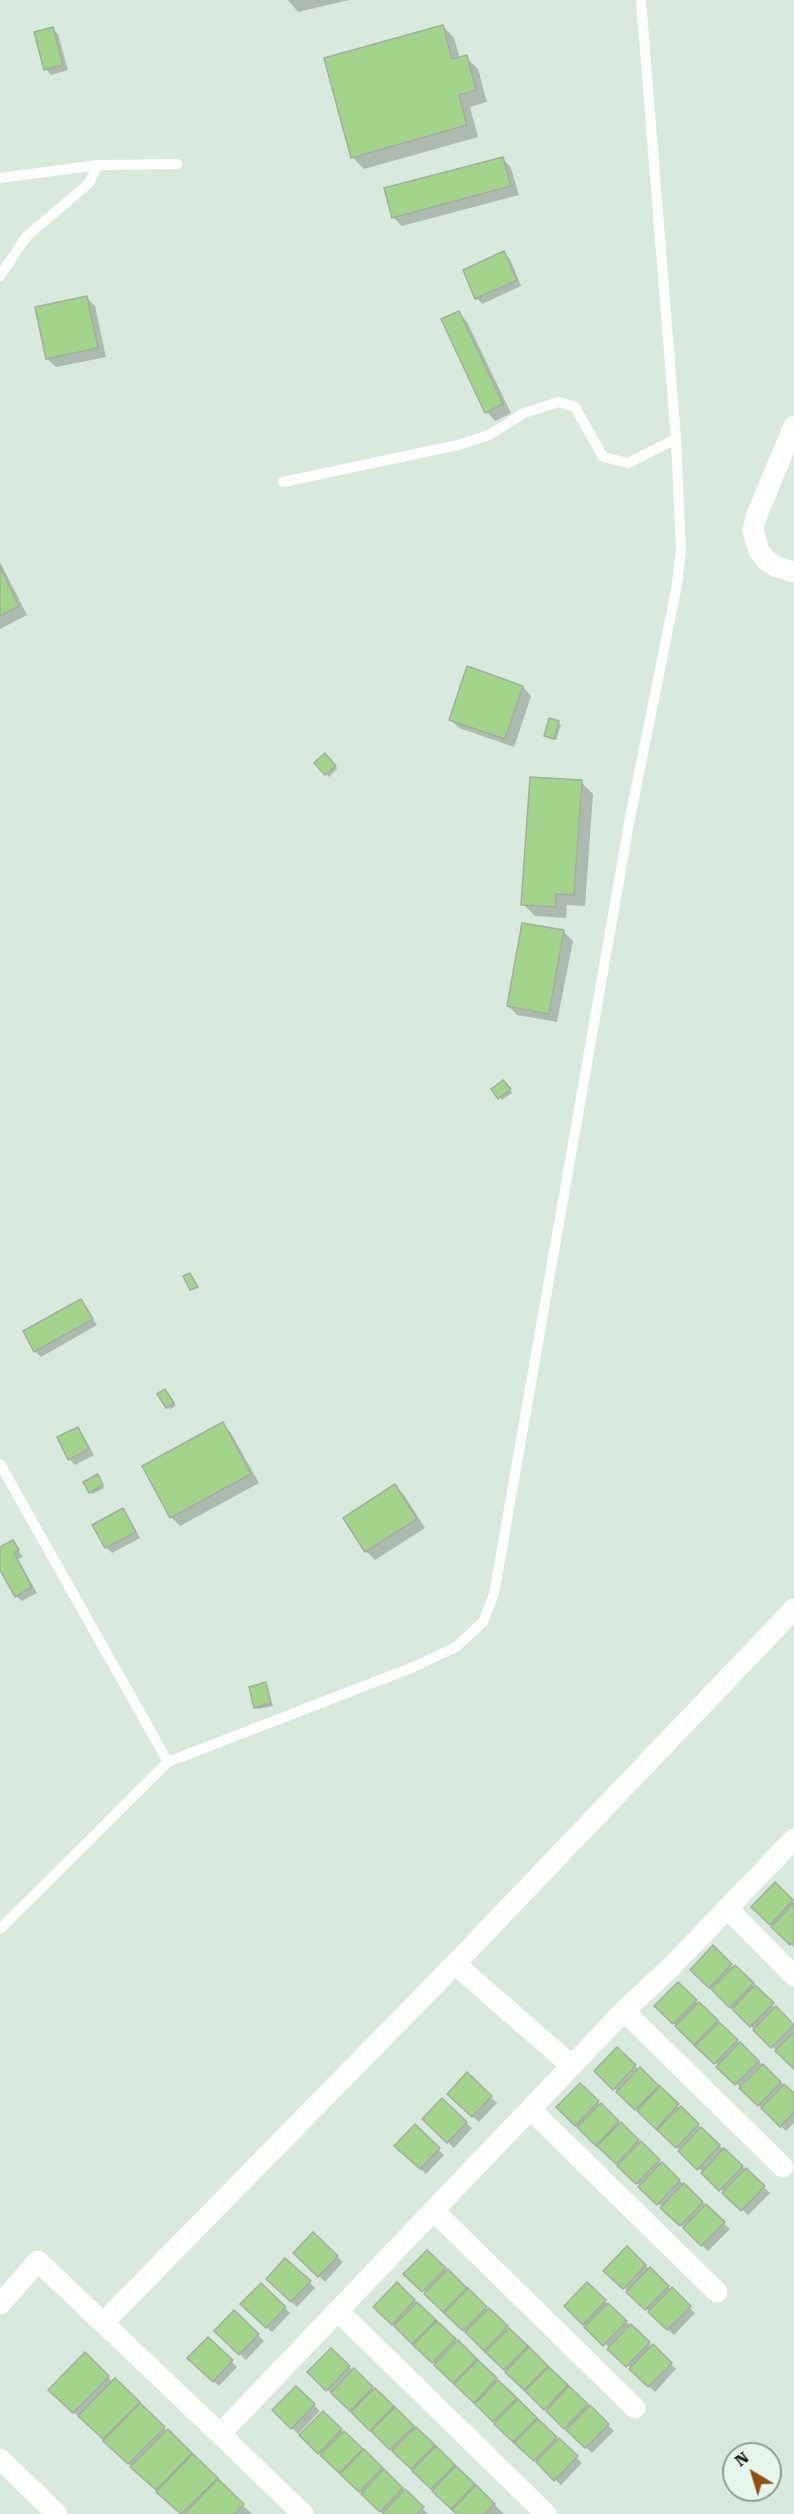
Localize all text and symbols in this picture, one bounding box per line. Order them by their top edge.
north arrow [722,2442,782,2502]
text: N [731,2448,753,2470]

